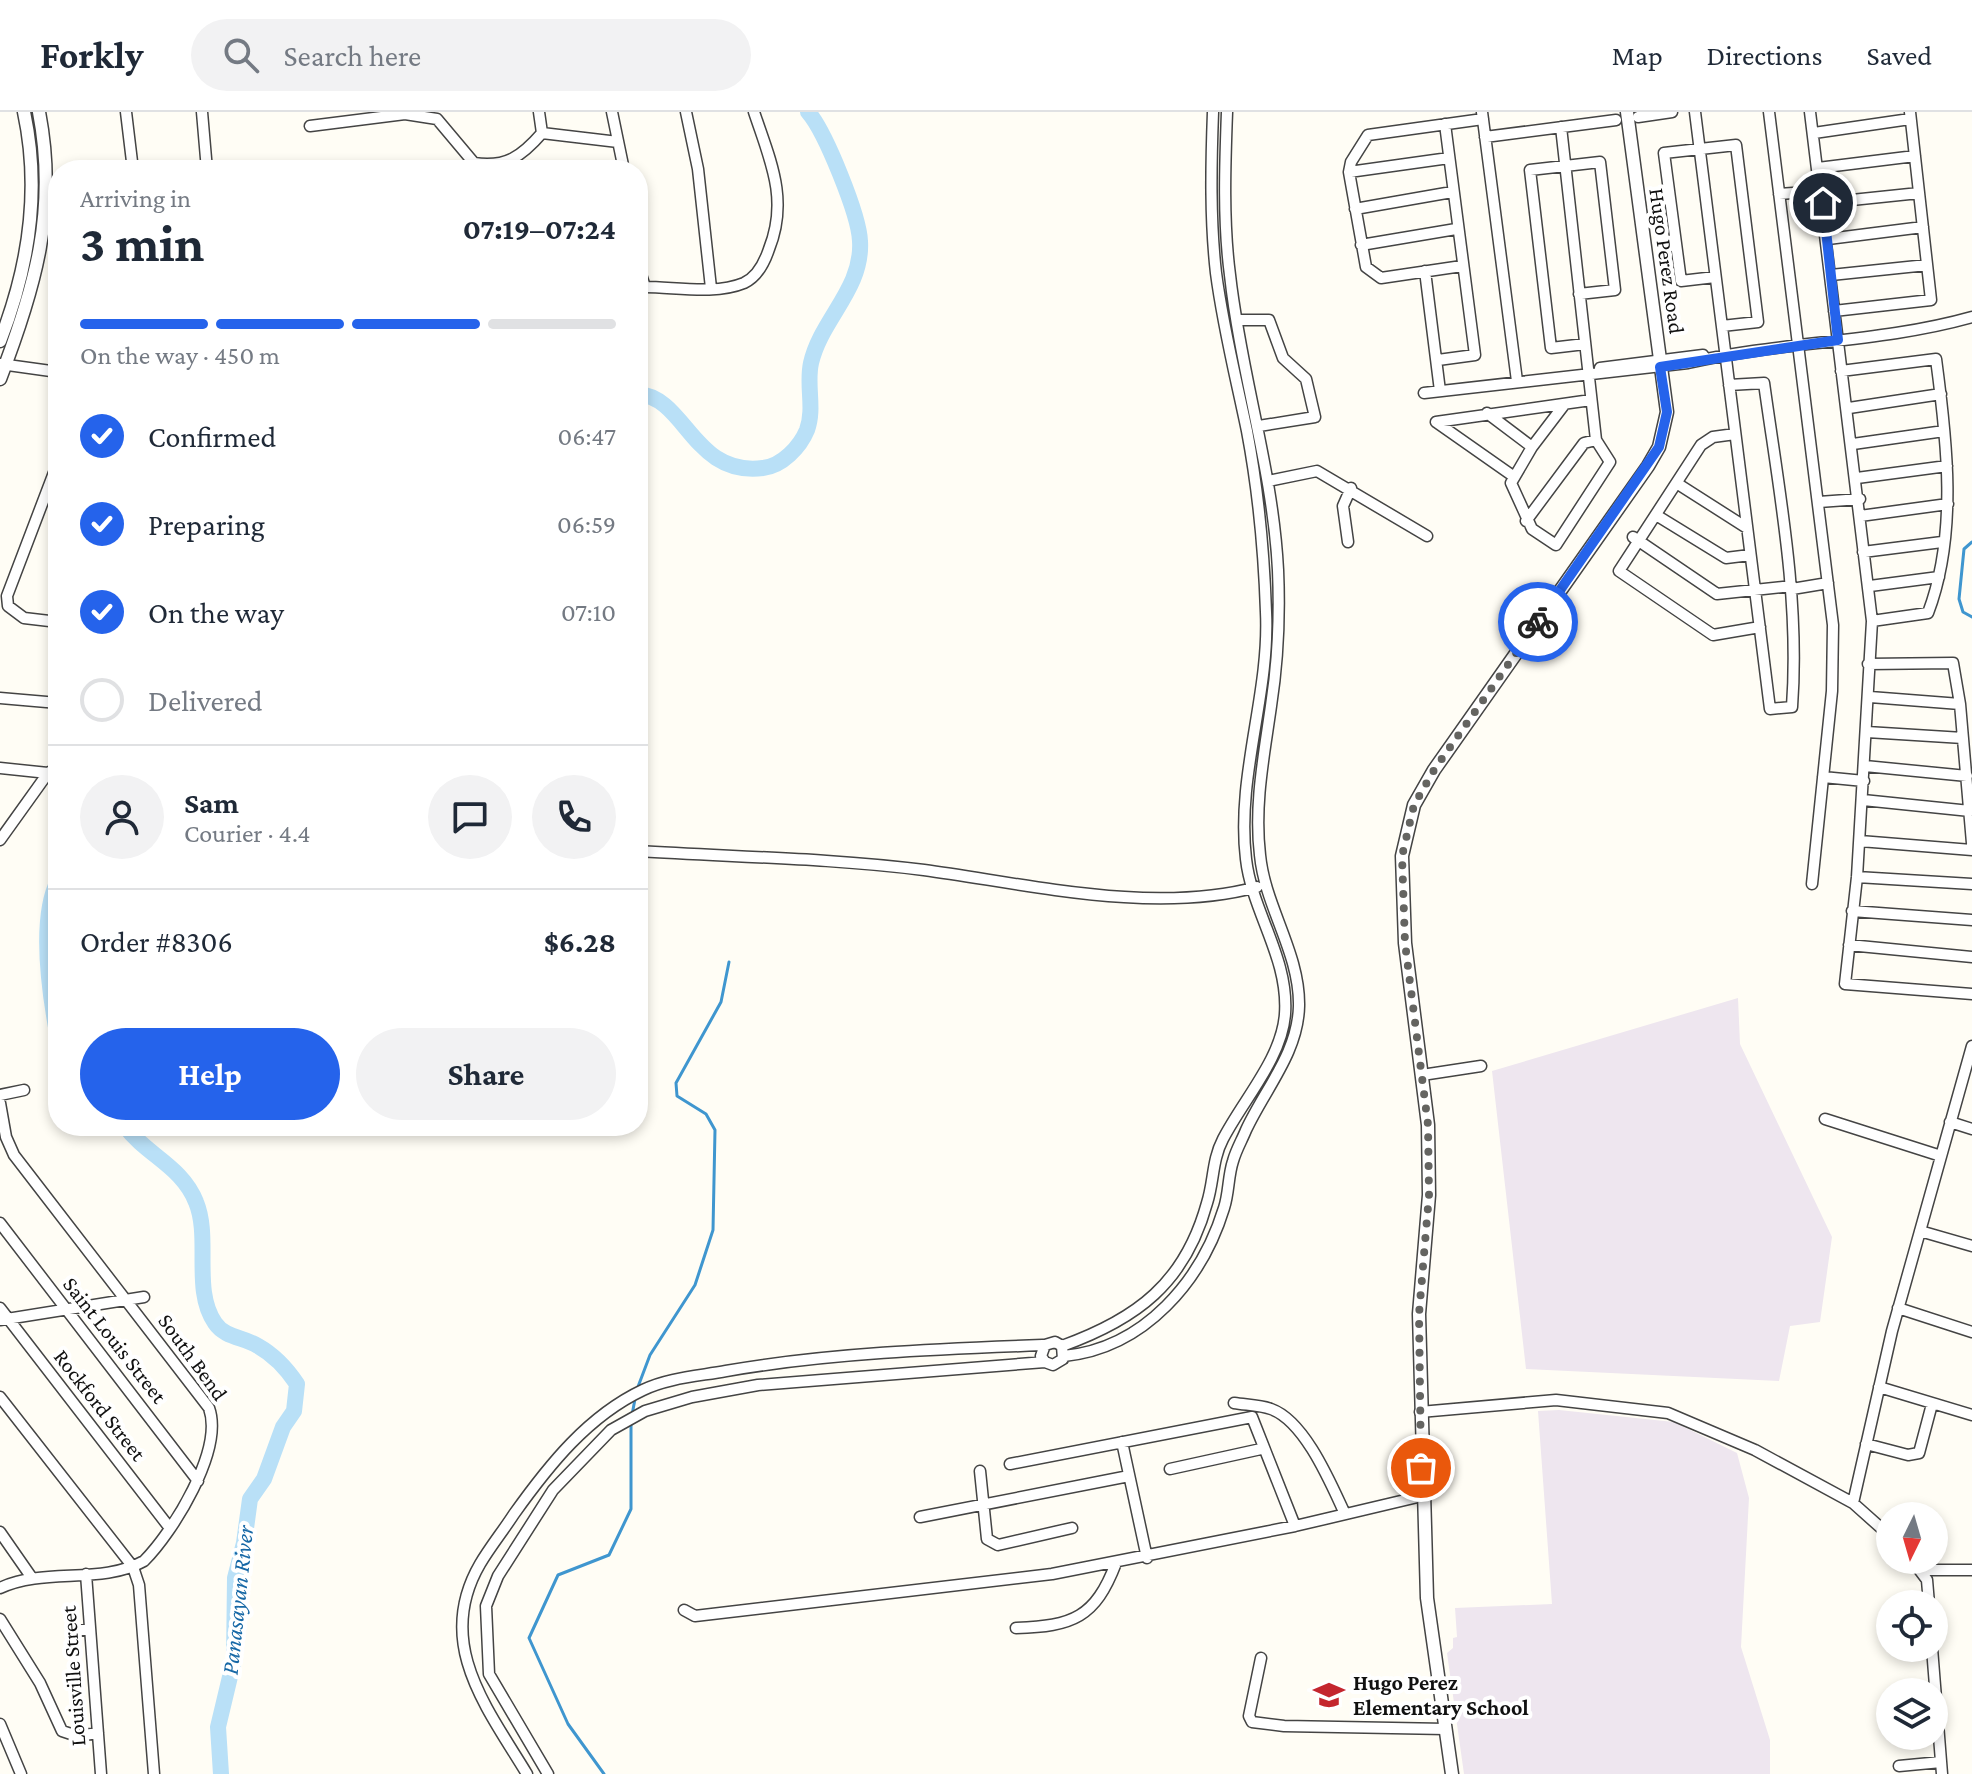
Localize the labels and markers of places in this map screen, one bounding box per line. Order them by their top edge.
pin [1789,169,1857,237]
pin [1387,1434,1455,1502]
place label: Hugo Perez Elementary School [1353,1670,1529,1720]
school or university icon: Hugo Perez Elementary School [1312,1678,1346,1712]

